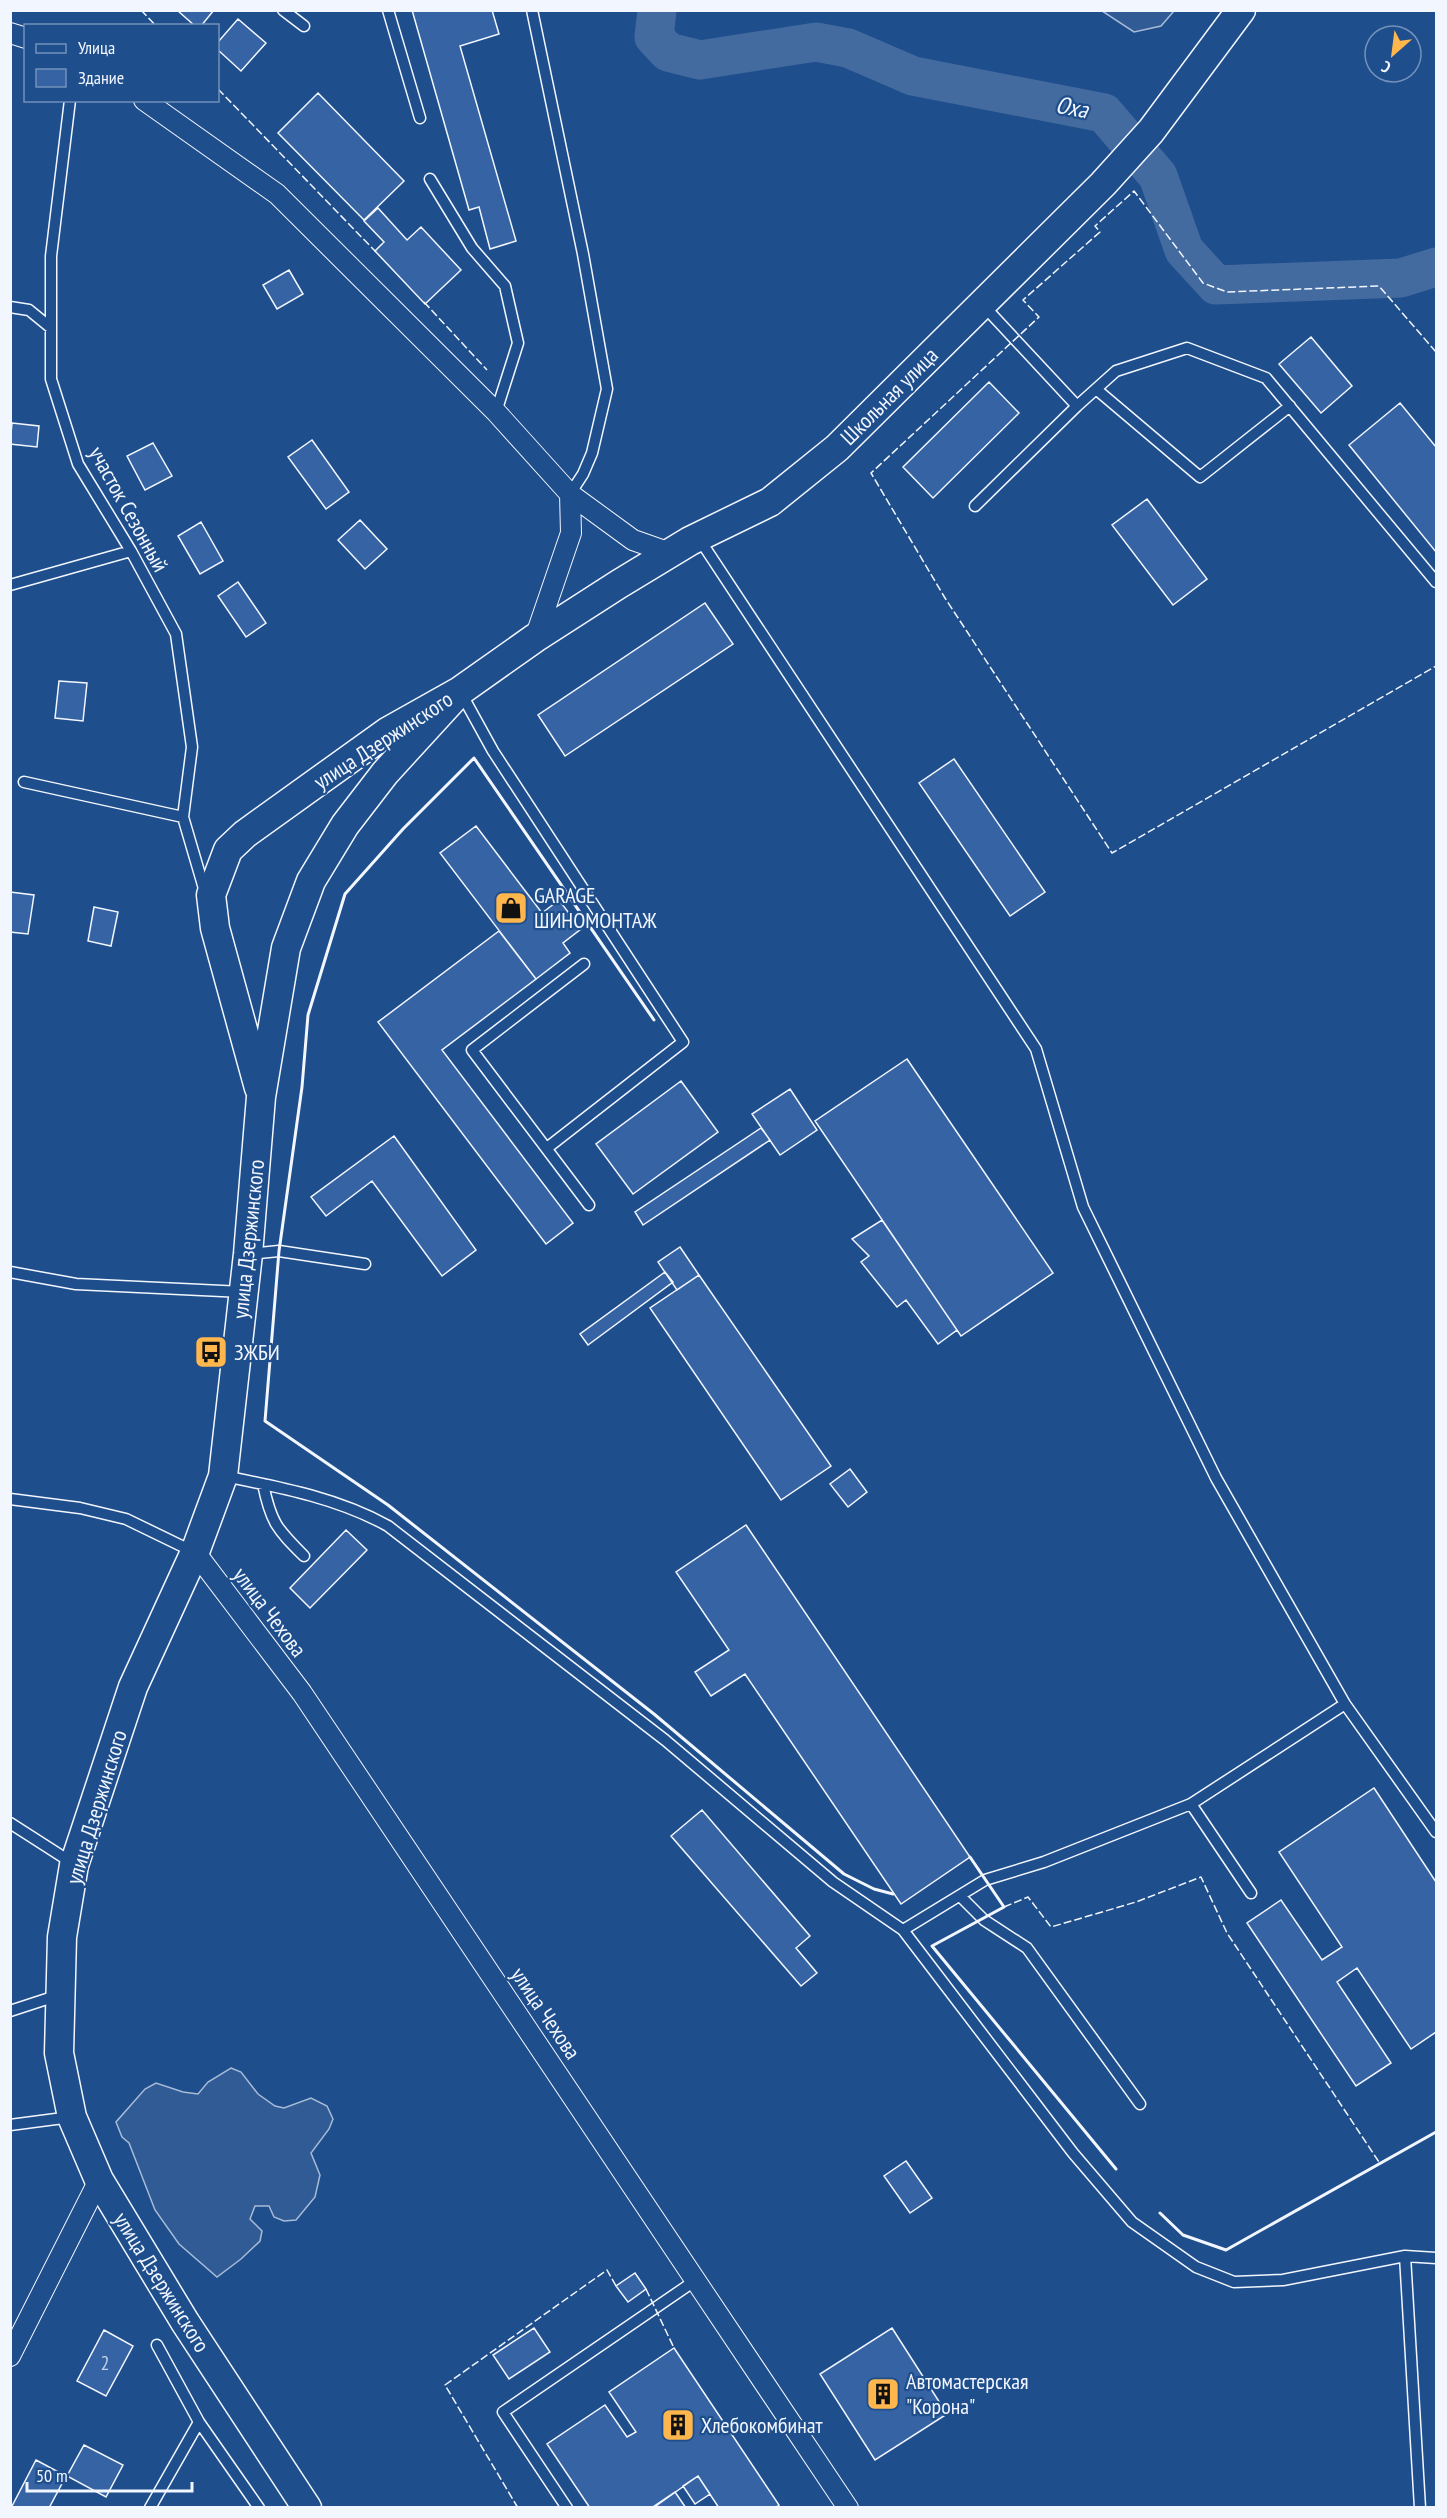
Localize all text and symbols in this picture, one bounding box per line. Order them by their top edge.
legend [24,24,219,102]
north arrow [1363,24,1423,84]
text: Улица [78,36,115,59]
text: С [1377,56,1394,78]
text: Здание [78,66,124,89]
water label: Оха [1053,89,1092,126]
street label: Школьная улица [834,341,944,451]
street label: участок Сезонный [83,441,175,577]
street label: улица Дзержинского [308,685,458,795]
place label: GARAGE ШИНОМОНТАЖ [534,881,657,934]
shop icon: GARAGE ШИНОМОНТАЖ [493,890,529,926]
street label: улица Дзержинского [226,1158,270,1320]
bus stop icon: ЗЖБИ [193,1334,229,1370]
place label: ЗЖБИ [234,1338,280,1366]
street label: улица Чехова [227,1562,313,1662]
street label: улица Дзержинского [59,1726,133,1888]
street label: улица Чехова [505,1962,587,2064]
street label: улица Дзержинского [108,2207,216,2357]
house number: 2 [101,2350,110,2376]
place label: Автомастерская "Корона" [906,2367,1029,2420]
building icon: Автомастерская "Корона" [865,2376,901,2412]
building icon: Хлебокомбинат [660,2407,696,2443]
place label: Хлебокомбинат [701,2411,824,2439]
scale bar [27,2455,192,2493]
text: 50 m [36,2464,68,2487]

